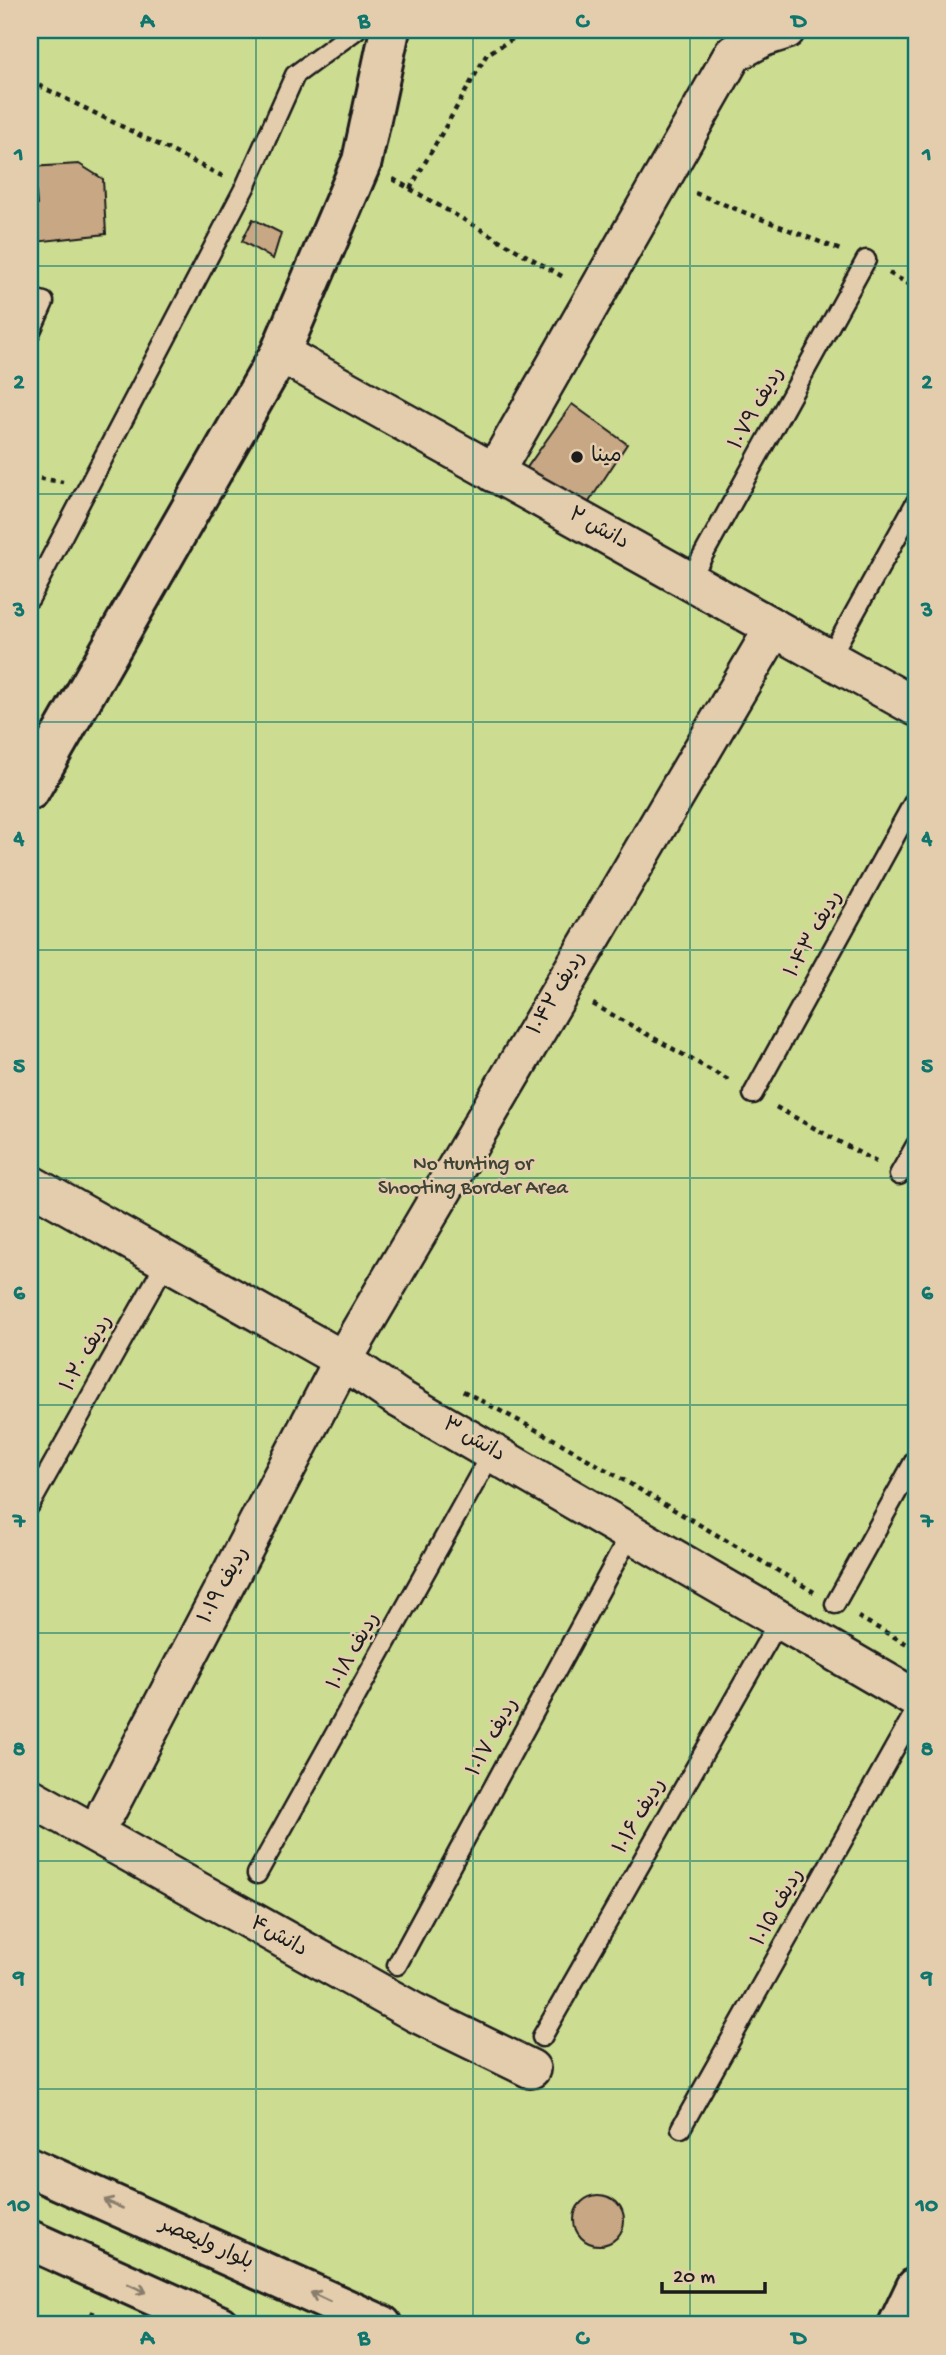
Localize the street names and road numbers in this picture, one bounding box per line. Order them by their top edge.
street label: ردیف ۱۰۷۹ [725,363,791,455]
street label: دانش ۲ [564,503,632,557]
street label: ردیف ۱۰۴۳ [781,887,849,983]
street label: ردیف ۱۰۴۲ [524,948,592,1040]
street label: ردیف ۱۰۲۰ [57,1311,119,1397]
street label: دانش ۳ [437,1413,509,1469]
street label: ردیف ۱۰۱۹ [194,1543,256,1629]
street label: ردیف ۱۰۱۸ [323,1609,387,1695]
street label: ردیف ۱۰۱۷ [463,1694,525,1782]
street label: ردیف ۱۰۱۶ [609,1775,673,1859]
street label: ردیف ۱۰۱۵ [747,1865,811,1951]
street label: دانش۴ [245,1912,311,1964]
street label: بلوار ولیعصر [154,2213,257,2277]

